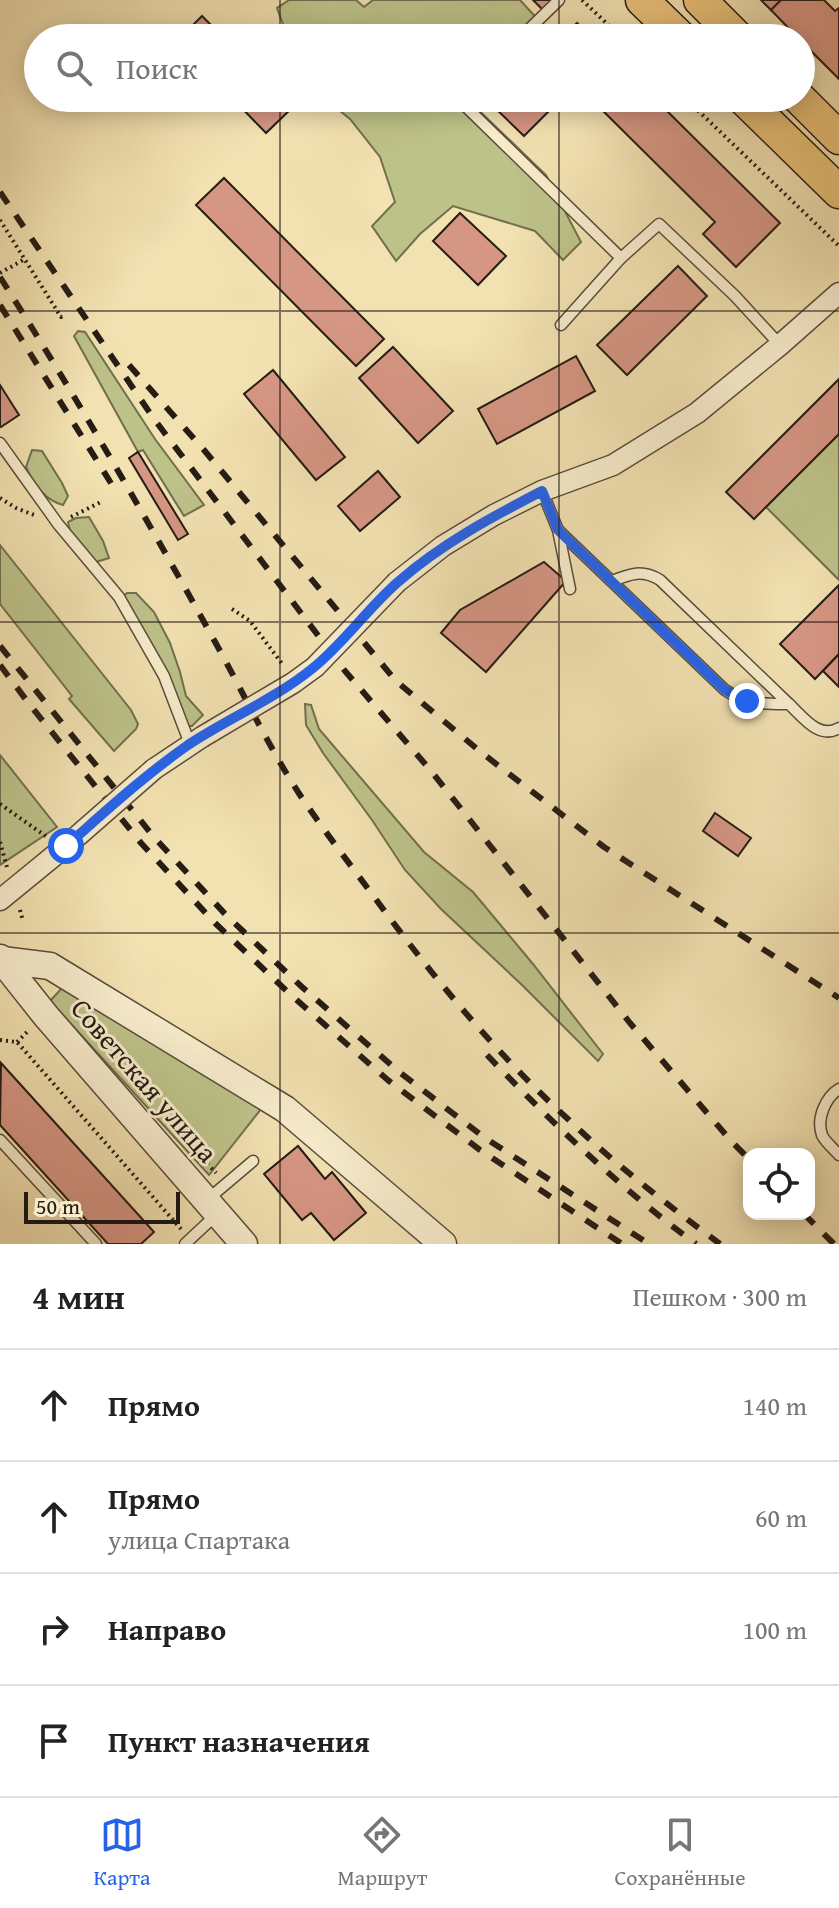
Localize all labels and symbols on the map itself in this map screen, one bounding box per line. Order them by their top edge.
route end [729,683,765,719]
route start [48,828,84,864]
street label: Советская улица [62,989,229,1172]
scale bar [24,1188,180,1224]

